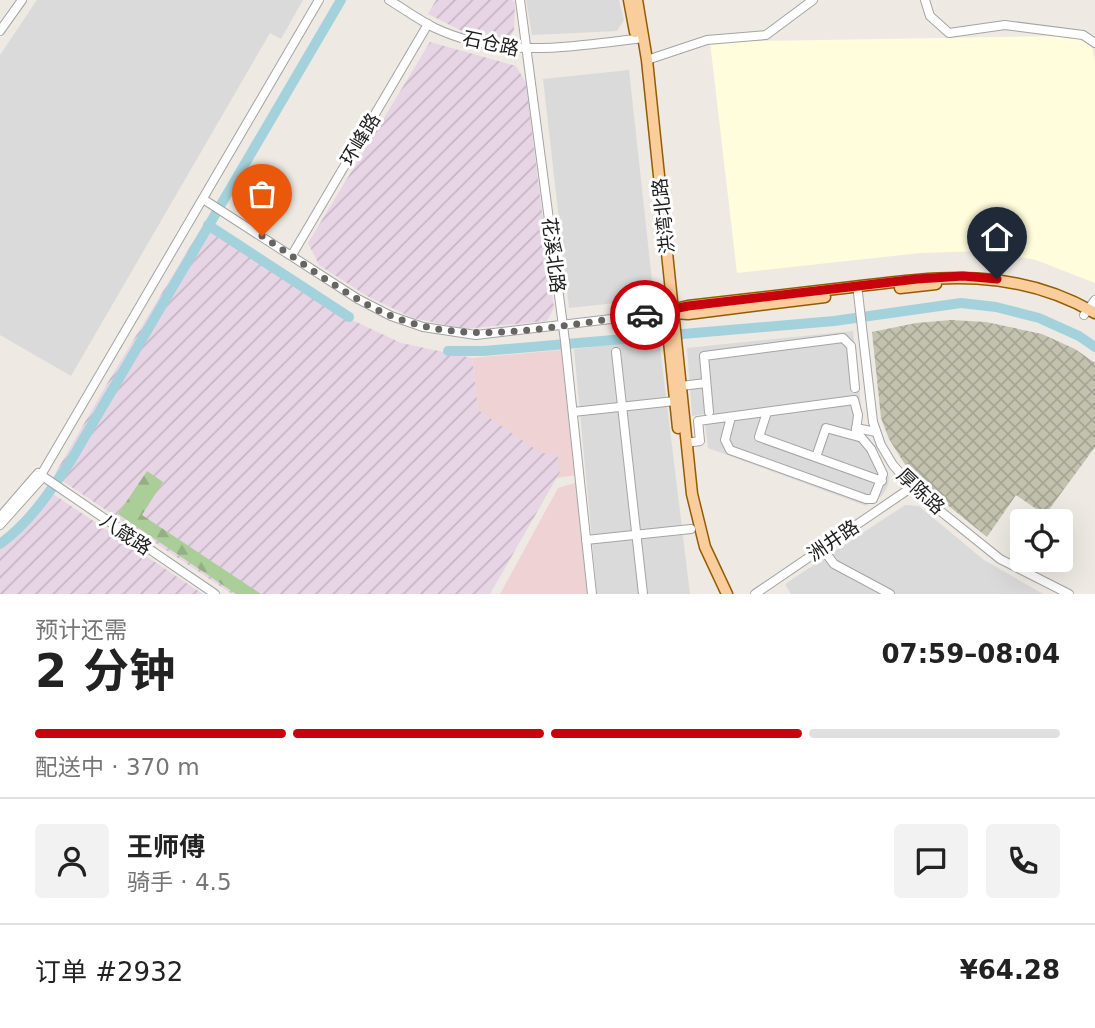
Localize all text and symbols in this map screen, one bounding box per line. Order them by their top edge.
street label: 石仓路 [461,26,521,60]
street label: 环峰路 [336,109,384,169]
pin [232,164,292,236]
icon: bag [243,175,281,213]
street label: 洪湾北路 [648,177,678,255]
pin [967,207,1027,279]
street label: 花溪北路 [538,216,570,294]
icon: home [978,218,1016,256]
courier [610,280,680,350]
icon: car [626,296,664,334]
street label: 厚陈路 [893,464,949,518]
street label: 八箴路 [96,509,156,559]
map controls [1010,509,1073,572]
button: locate [1010,509,1073,572]
street label: 洲井路 [803,515,863,565]
text: 预计还需 [35,617,127,643]
text: 07:59–08:04 [881,639,1060,669]
text: 2 分钟 [35,644,175,698]
text: 配送中 · 370 m [35,754,200,780]
button: person [35,824,109,898]
button: chat [894,824,968,898]
button: phone [986,824,1060,898]
text: 王师傅 [127,832,205,862]
text: 骑手 · 4.5 [127,869,232,895]
text: ¥64.28 [960,955,1060,985]
text: 订单 #2932 [35,957,183,987]

